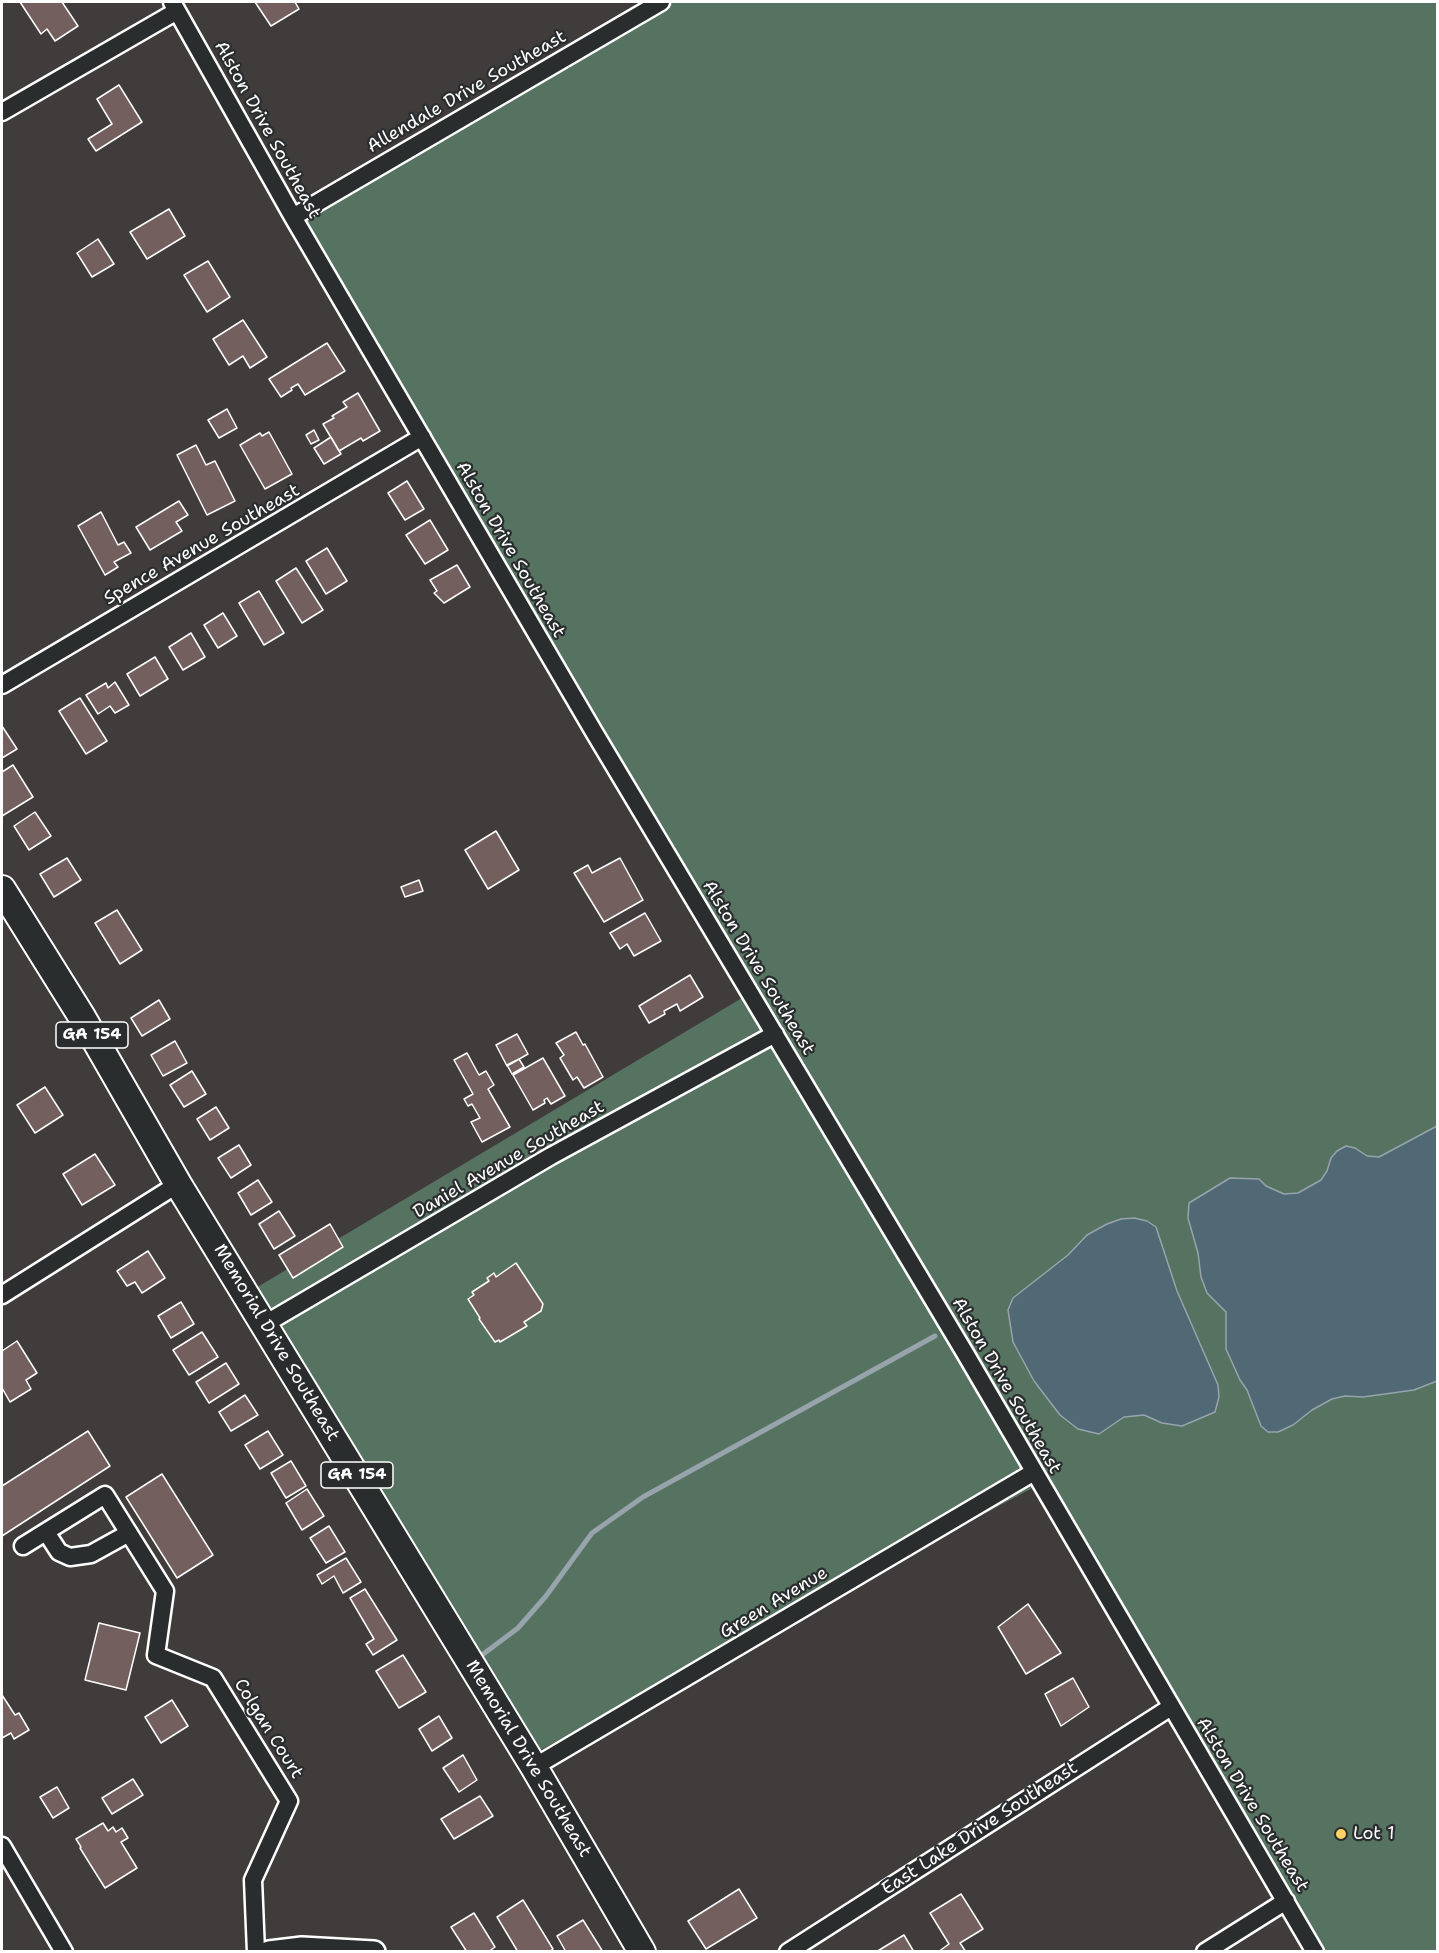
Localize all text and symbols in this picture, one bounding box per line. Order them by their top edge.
street label: Allendale Drive Southeast [364,26,570,158]
street label: Alston Drive Southeast [209,37,325,223]
street label: Alston Drive Southeast [451,458,569,642]
street label: Spence Avenue Southeast [100,480,304,610]
street label: Alston Drive Southeast [697,877,819,1059]
road number: GA 154 [56,1022,128,1048]
street label: Daniel Avenue Southeast [410,1096,608,1224]
street label: Memorial Drive Southeast [208,1240,344,1446]
street label: Alston Drive Southeast [947,1294,1065,1478]
road number: GA 154 [321,1462,393,1488]
street label: Green Avenue [716,1562,832,1644]
street label: Memorial Drive Southeast [460,1656,596,1862]
street label: Colgan Court [229,1675,307,1783]
street label: Alston Drive Southeast [1191,1714,1313,1896]
street label: East Lake Drive Southeast [878,1758,1082,1900]
place label: Lot 1 [1353,1823,1395,1845]
marker: Lot 1 [1334,1827,1348,1841]

